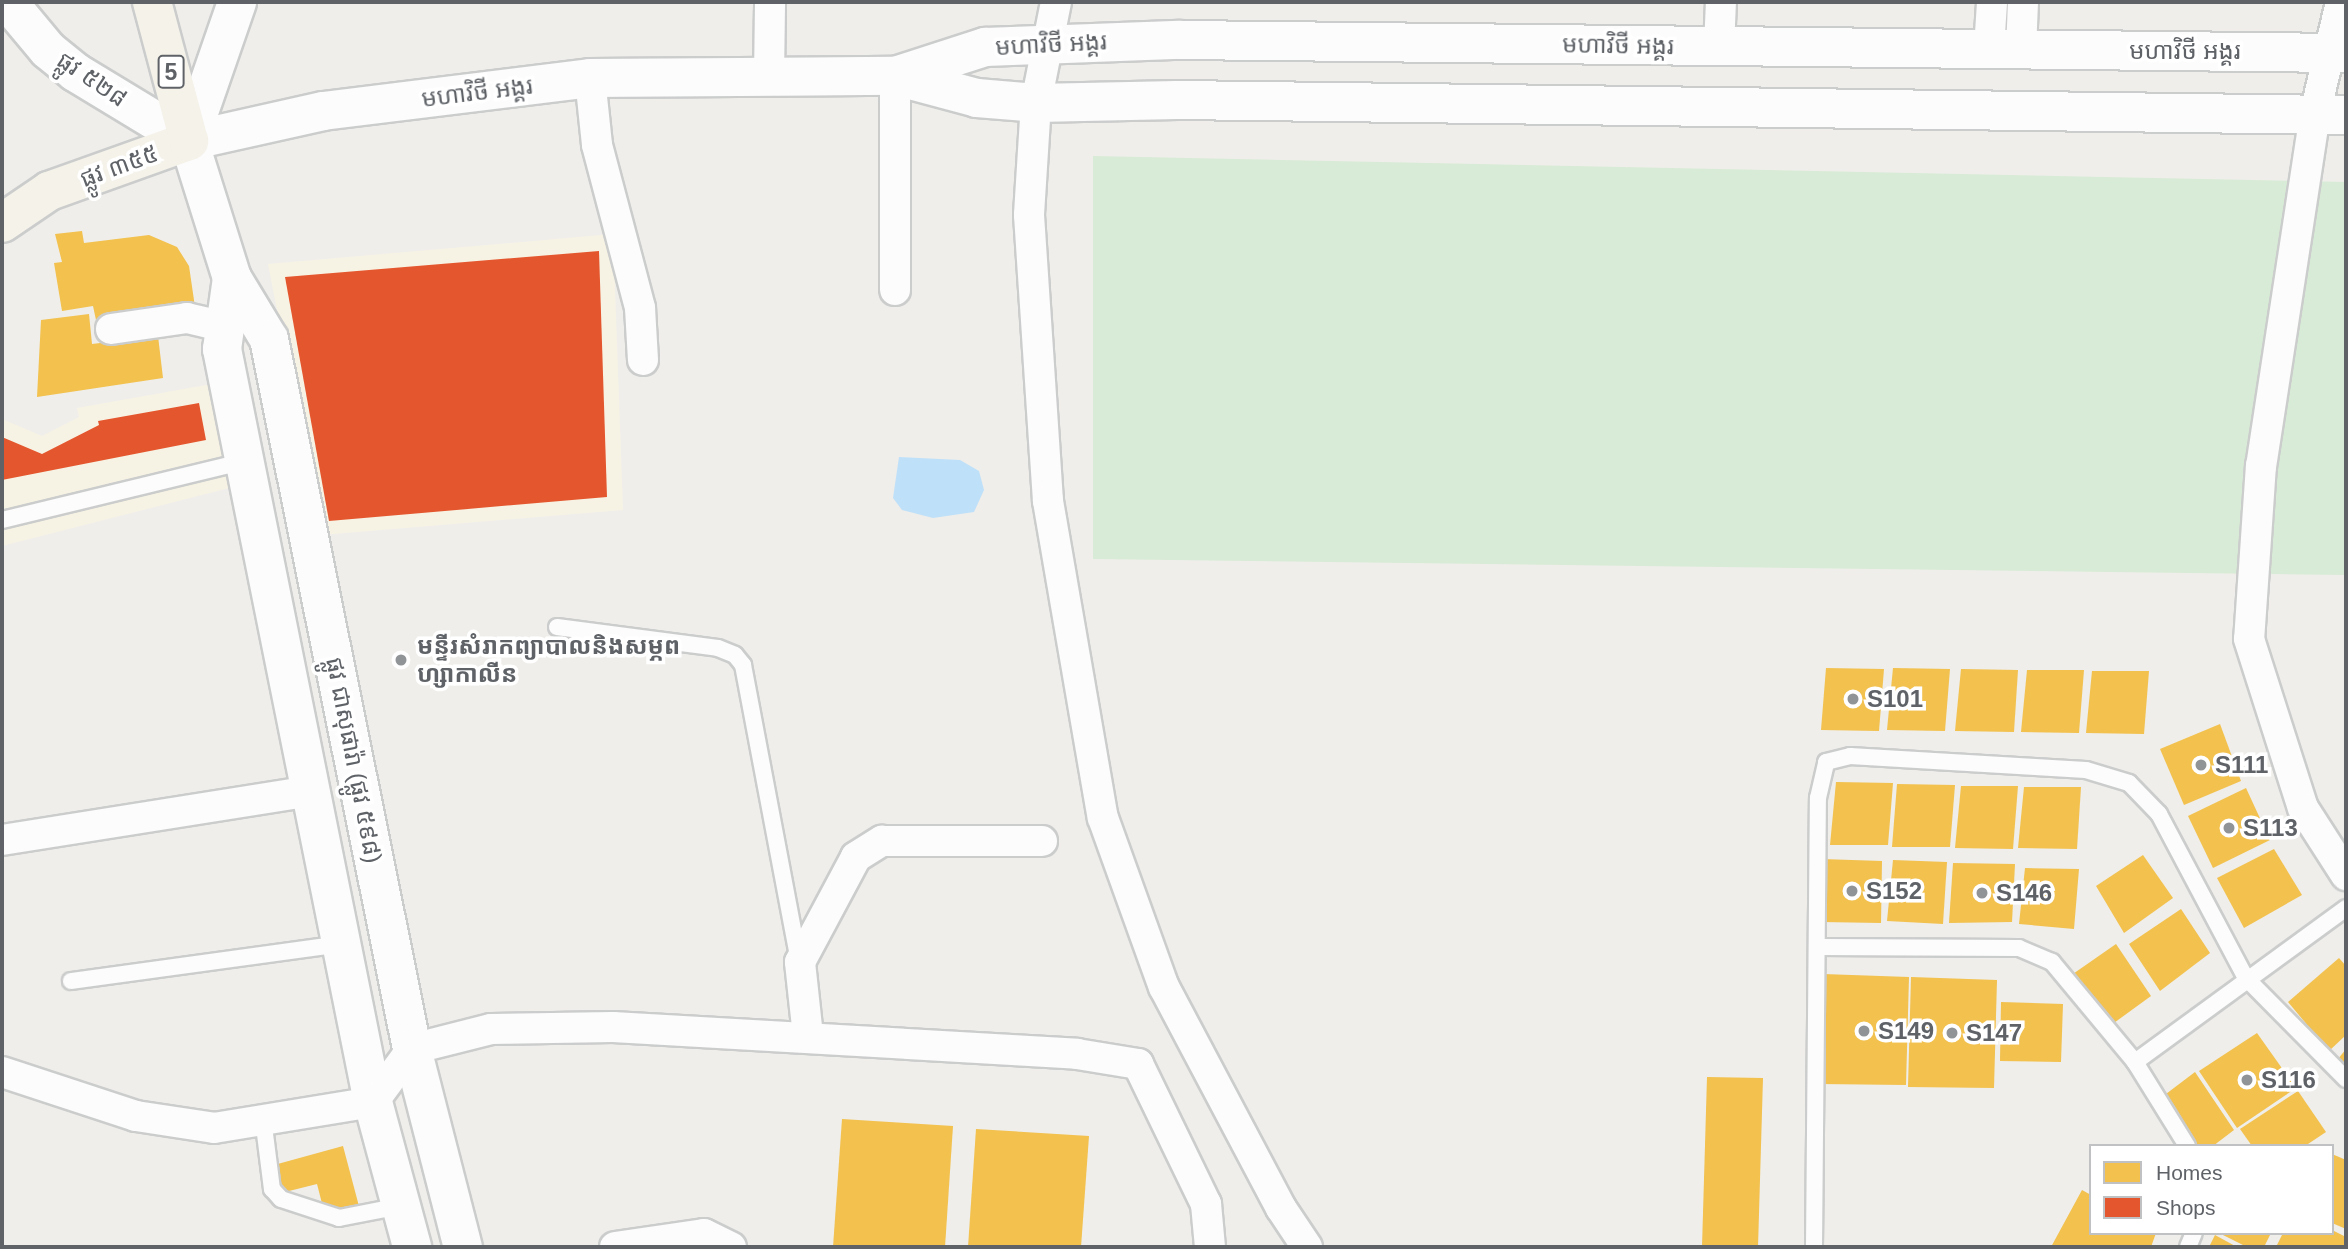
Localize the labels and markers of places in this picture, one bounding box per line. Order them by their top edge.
place label: មន្ទីរសំរាកព្យាបាលនិងសម្ភព ហ្សាកាលីន [417,632,680,688]
marker: មន្ទីរសំរាកព្យាបាលនិងសម្ភព ហ្សាកាលីន [391,650,411,670]
place label: S101 [1867,685,1923,713]
marker: S101 [1845,691,1861,707]
place label: S111 [2215,751,2268,779]
marker: S111 [2193,757,2209,773]
place label: S113 [2243,814,2298,842]
marker: S113 [2221,820,2237,836]
place label: S152 [1866,877,1922,905]
place label: S146 [1996,879,2052,907]
marker: S152 [1844,883,1860,899]
marker: S146 [1974,885,1990,901]
place label: S149 [1878,1017,1934,1045]
place label: S147 [1966,1019,2022,1047]
marker: S149 [1856,1023,1872,1039]
marker: S147 [1944,1025,1960,1041]
place label: S116 [2261,1066,2316,1094]
marker: S116 [2239,1072,2255,1088]

